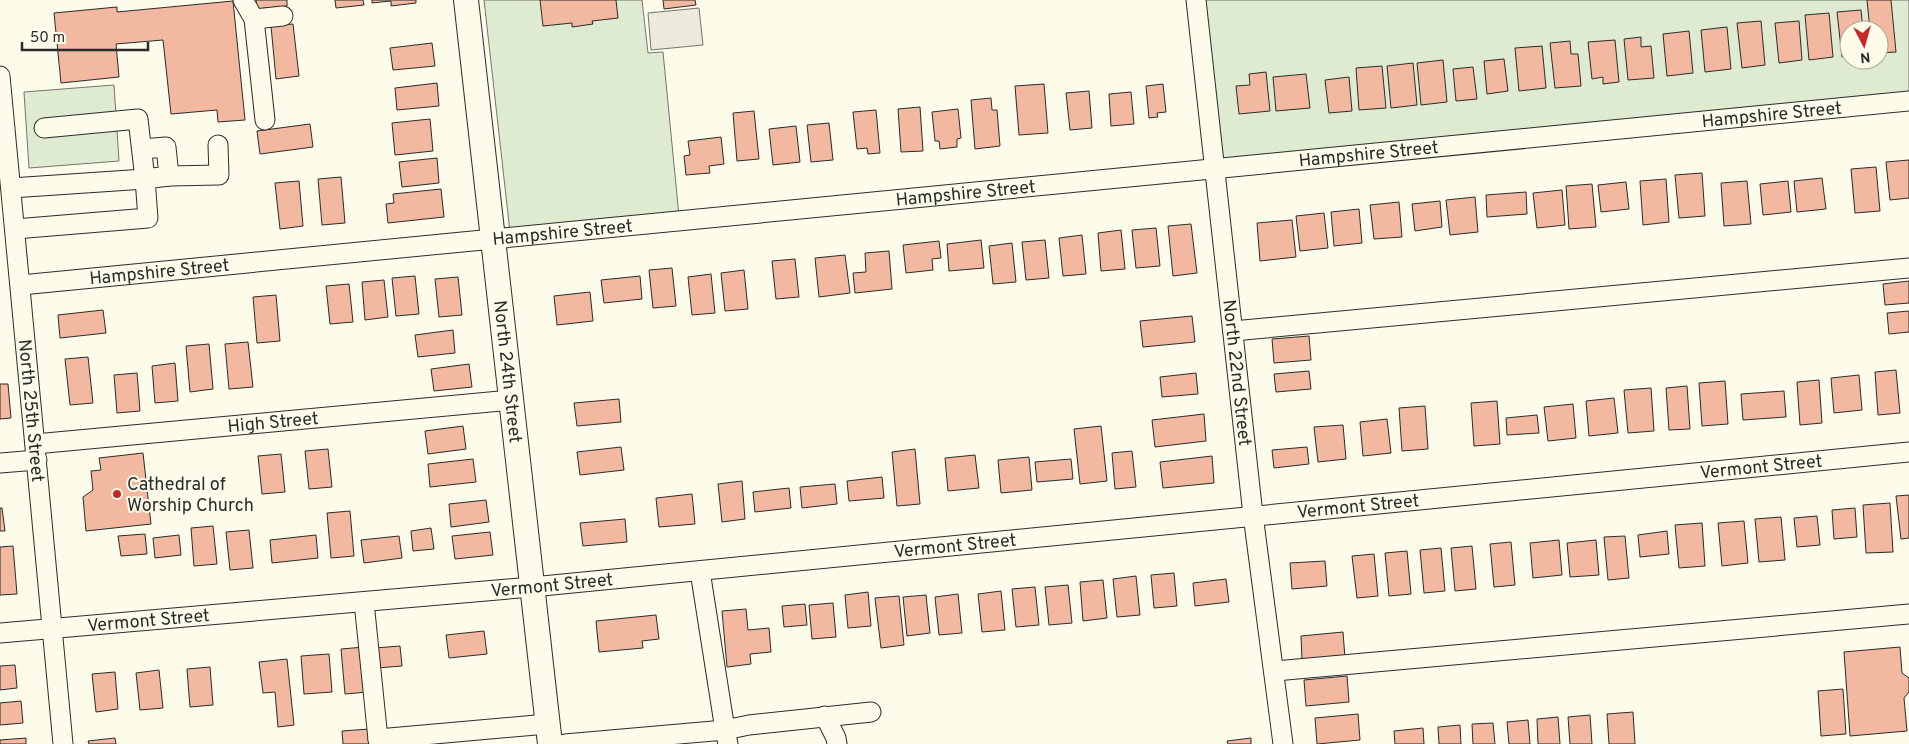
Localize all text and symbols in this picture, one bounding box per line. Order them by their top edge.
scale bar [22,20,149,52]
north arrow [1839,20,1889,70]
text: 50 m [30,29,65,48]
text: N [1859,47,1871,65]
street label: Hampshire Street [1701,98,1843,134]
street label: Hampshire Street [1298,137,1440,173]
street label: Hampshire Street [895,176,1037,213]
street label: Hampshire Street [492,215,634,252]
street label: Hampshire Street [88,255,231,291]
street label: North 22nd Street [1216,298,1255,447]
street label: North 24th Street [487,299,526,444]
street label: North 25th Street [12,338,48,483]
street label: High Street [227,408,320,439]
street label: Vermont Street [1699,451,1824,485]
place label: Cathedral of Worship Church [127,474,254,518]
marker: Cathedral of Worship Church [111,488,123,500]
street label: Vermont Street [1296,490,1420,525]
street label: Vermont Street [893,530,1017,564]
street label: Vermont Street [490,569,614,604]
street label: Vermont Street [86,605,211,638]

